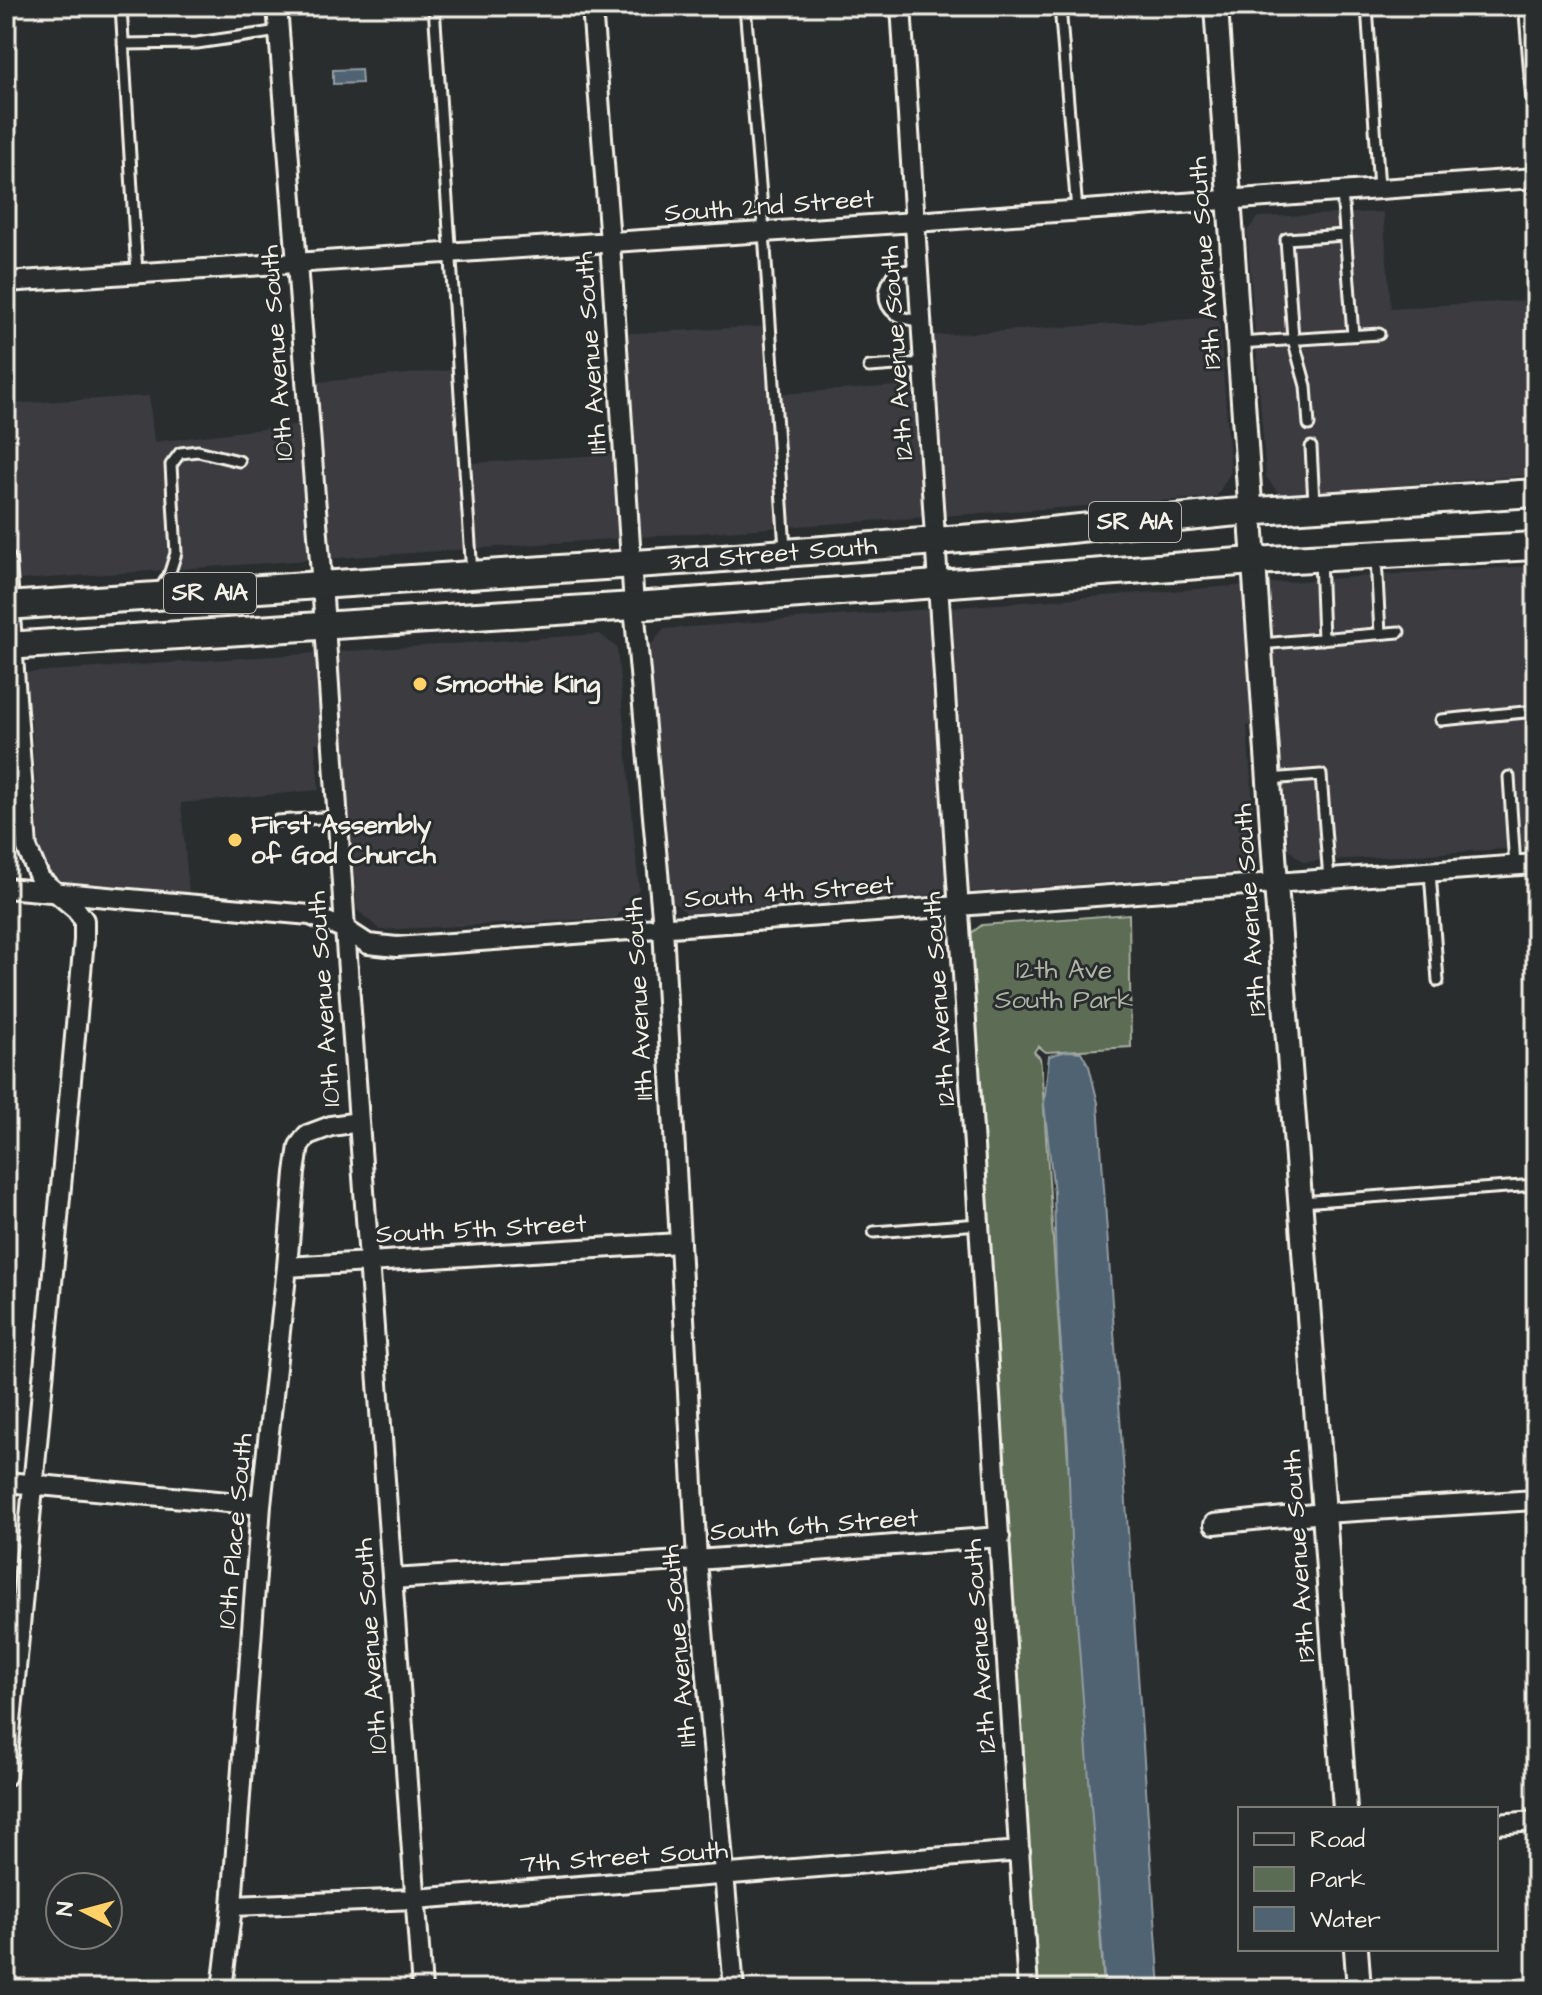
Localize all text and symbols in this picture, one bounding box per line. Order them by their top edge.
street label: 13th Avenue South [1180,155,1230,371]
street label: South 2nd Street [663,181,876,231]
street label: 10th Avenue South [251,244,303,462]
street label: 12th Avenue South [872,244,922,461]
street label: 11th Avenue South [566,250,616,456]
road number: SR A1A [1089,502,1181,542]
street label: 3rd Street South [666,528,878,580]
road number: SR A1A [164,573,256,613]
place label: Smoothie King [435,666,601,705]
marker: Smoothie King [411,675,429,693]
street label: 13th Avenue South [1225,802,1275,1018]
place label: First Assembly of God Church [251,807,437,873]
marker: First Assembly of God Church [226,831,244,849]
street label: South 4th Street [683,867,896,917]
street label: 10th Avenue South [298,890,350,1108]
street label: 12th Avenue South [914,890,964,1107]
street label: 11th Avenue South [616,896,662,1101]
park label: 12th Ave South Park [995,952,1133,1018]
street label: South 5th Street [375,1205,588,1252]
street label: 10th Place South [209,1432,261,1630]
street label: 13th Avenue South [1274,1448,1324,1664]
street label: South 6th Street [709,1500,920,1550]
street label: 10th Avenue South [345,1537,397,1755]
street label: 12th Avenue South [955,1537,1005,1754]
street label: 11th Avenue South [652,1543,706,1749]
legend [1238,1807,1498,1951]
text: Road [1310,1823,1365,1857]
street label: 7th Street South [519,1832,729,1882]
text: Park [1310,1863,1366,1897]
north arrow [44,1871,124,1951]
text: N [49,1900,82,1918]
text: Water [1310,1903,1381,1937]

